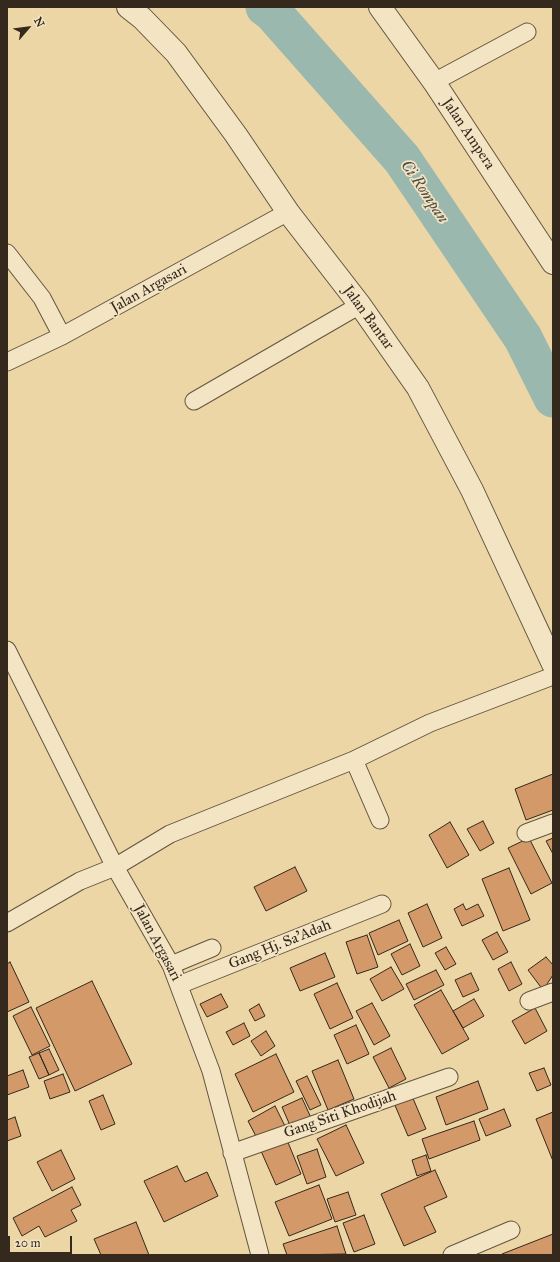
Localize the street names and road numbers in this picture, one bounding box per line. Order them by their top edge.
street label: Jalan Ampera [438,95,498,173]
street label: Jalan Argasari [108,261,190,317]
street label: Jalan Bantar [339,282,397,354]
street label: Jalan Argasari [129,902,185,984]
street label: Gang Hj. Sa'Adah [226,916,334,974]
street label: Gang Siti Khodijah [281,1087,399,1143]

